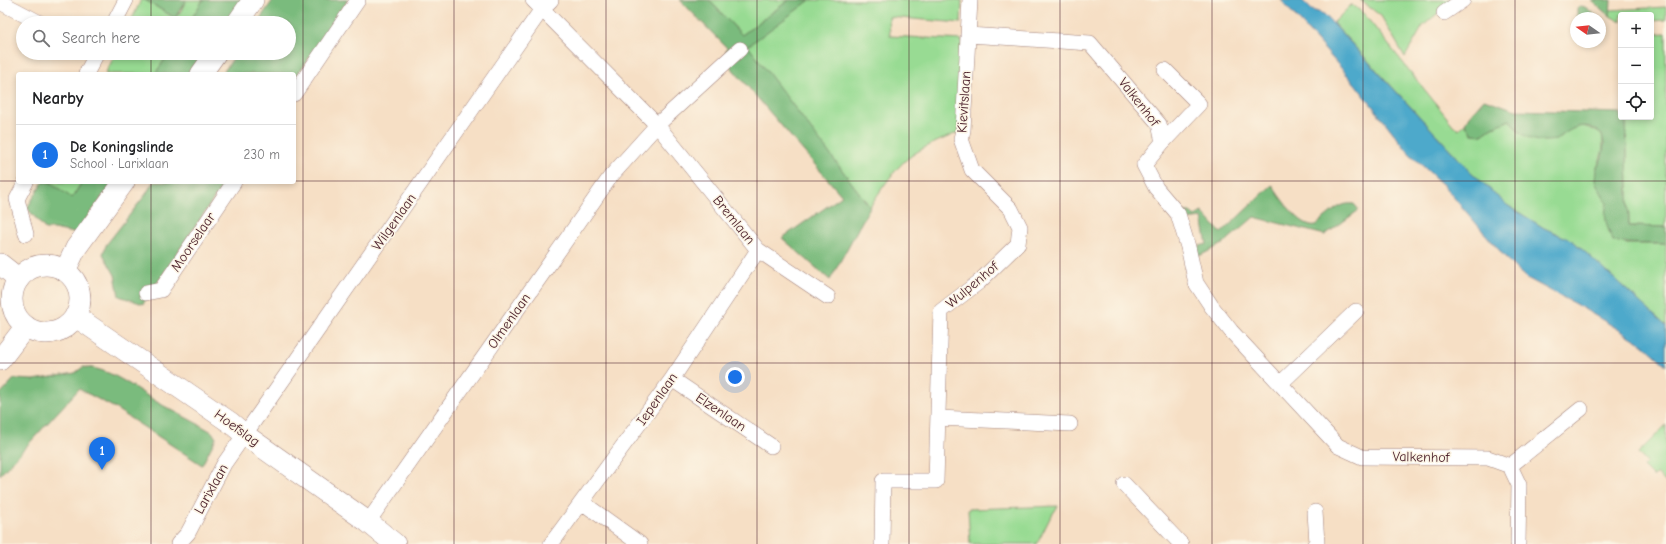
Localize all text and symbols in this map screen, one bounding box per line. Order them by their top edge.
north arrow [1570,12,1606,48]
map controls [1618,12,1654,120]
button: + [1618,12,1654,48]
search box [16,16,296,60]
icon: search [30,27,52,49]
text: Search here [62,29,140,47]
button: − [1618,48,1654,84]
street label: Kievitslaan [953,70,975,134]
street label: Valkenhof [1115,74,1164,131]
button: locate [1618,84,1654,120]
text: Nearby [32,89,83,108]
text: De Koningslinde [70,138,173,156]
text: 1 [42,147,48,162]
text: 230 m [244,147,280,162]
text: School · Larixlaan [70,156,169,171]
street label: Wilgenlaan [368,190,420,254]
street label: Bremlaan [709,192,759,248]
street label: Moorselaar [167,209,219,275]
street label: Wulpenhof [942,257,1003,312]
street label: Olmenlaan [484,290,534,352]
your location [725,367,745,387]
street label: Iepenlaan [633,370,681,428]
street label: Elzenlaan [693,389,749,435]
street label: Hoefslag [211,406,263,450]
pin: 1 [89,437,115,470]
street label: Valkenhof [1392,448,1451,466]
street label: Larixlaan [190,461,232,517]

